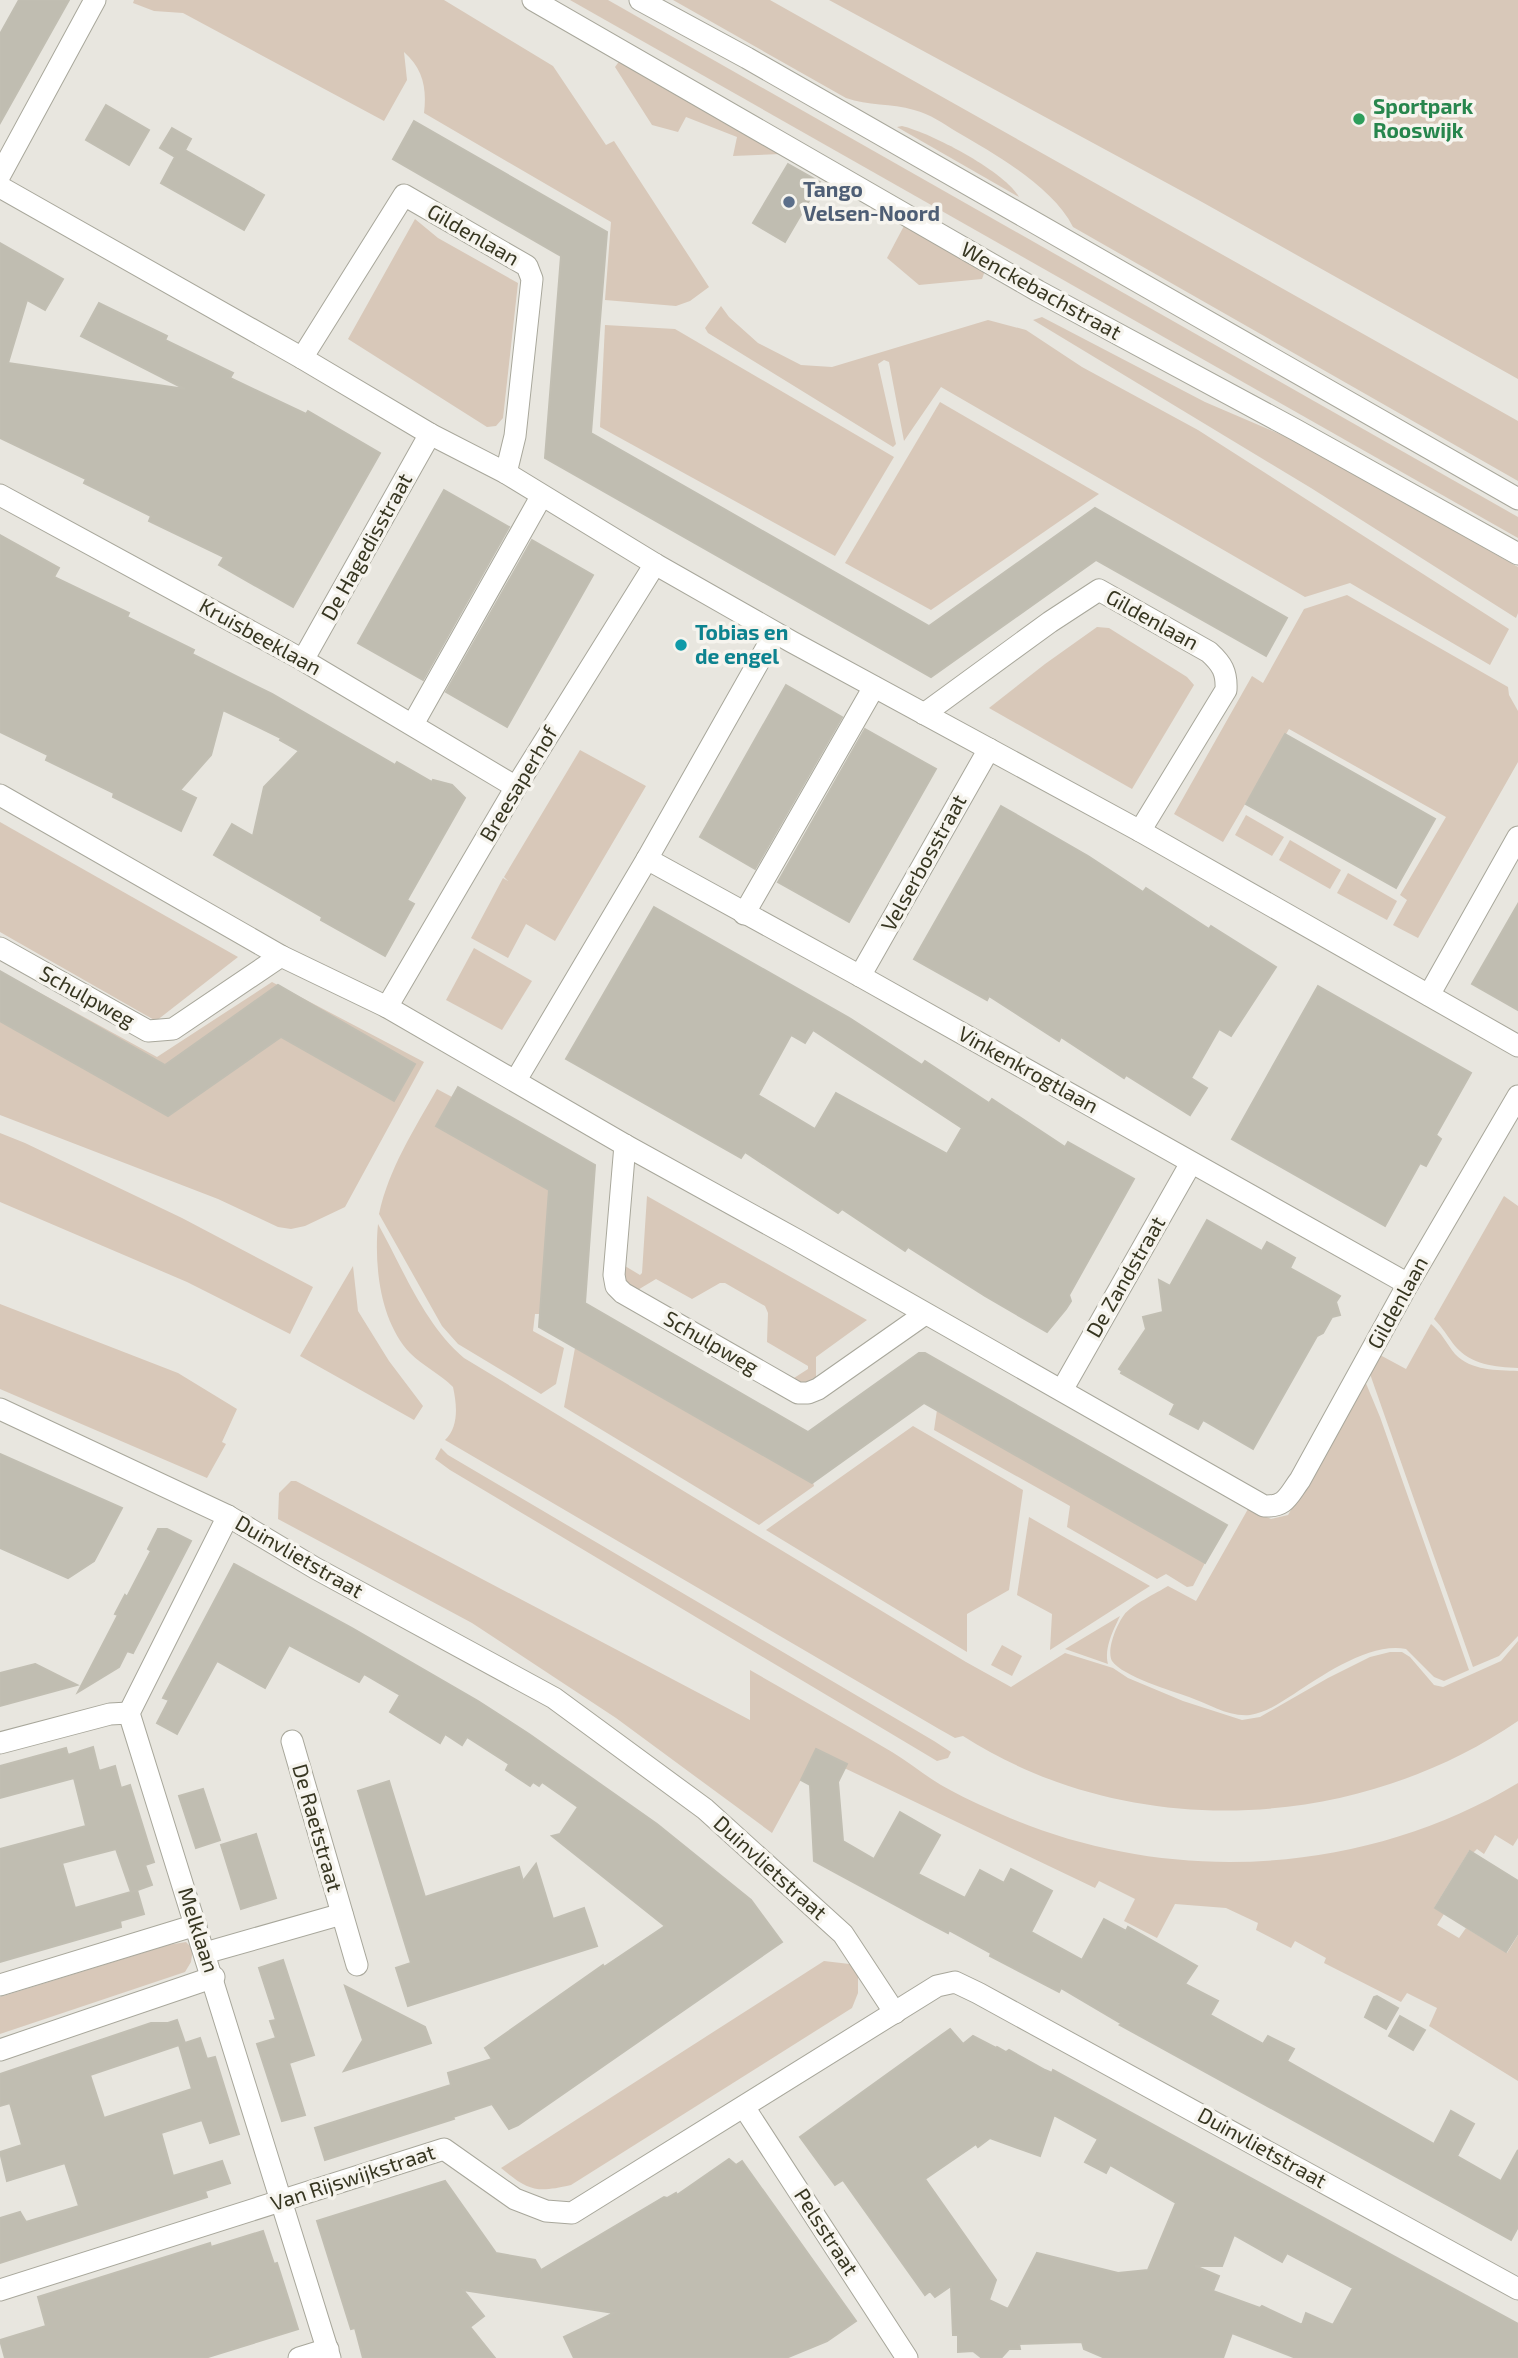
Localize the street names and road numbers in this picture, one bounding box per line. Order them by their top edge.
street label: Gildenlaan [423,197,524,270]
street label: Wenckebachstraat [957,235,1126,344]
street label: De Hagedisstraat [315,468,416,624]
street label: Gildenlaan [1102,583,1203,654]
street label: Kruisbeeklaan [195,592,326,679]
street label: Breesaperhof [474,720,562,845]
street label: Velserbosstraat [875,789,971,935]
street label: Schulpweg [36,959,140,1032]
street label: Vinkenkrogtlaan [954,1020,1103,1117]
street label: De Zandstraat [1080,1211,1169,1341]
street label: Gildenlaan [1361,1252,1432,1353]
street label: Schulpweg [660,1305,764,1379]
street label: Duinvlietstraat [231,1509,368,1602]
street label: De Raetstraat [288,1761,349,1894]
street label: Duinvlietstraat [709,1810,833,1924]
street label: Melklaan [174,1884,225,1975]
street label: Duinvlietstraat [1194,2101,1331,2192]
street label: Van Rijswijkstraat [267,2138,438,2216]
street label: Pelsstraat [790,2183,865,2279]

